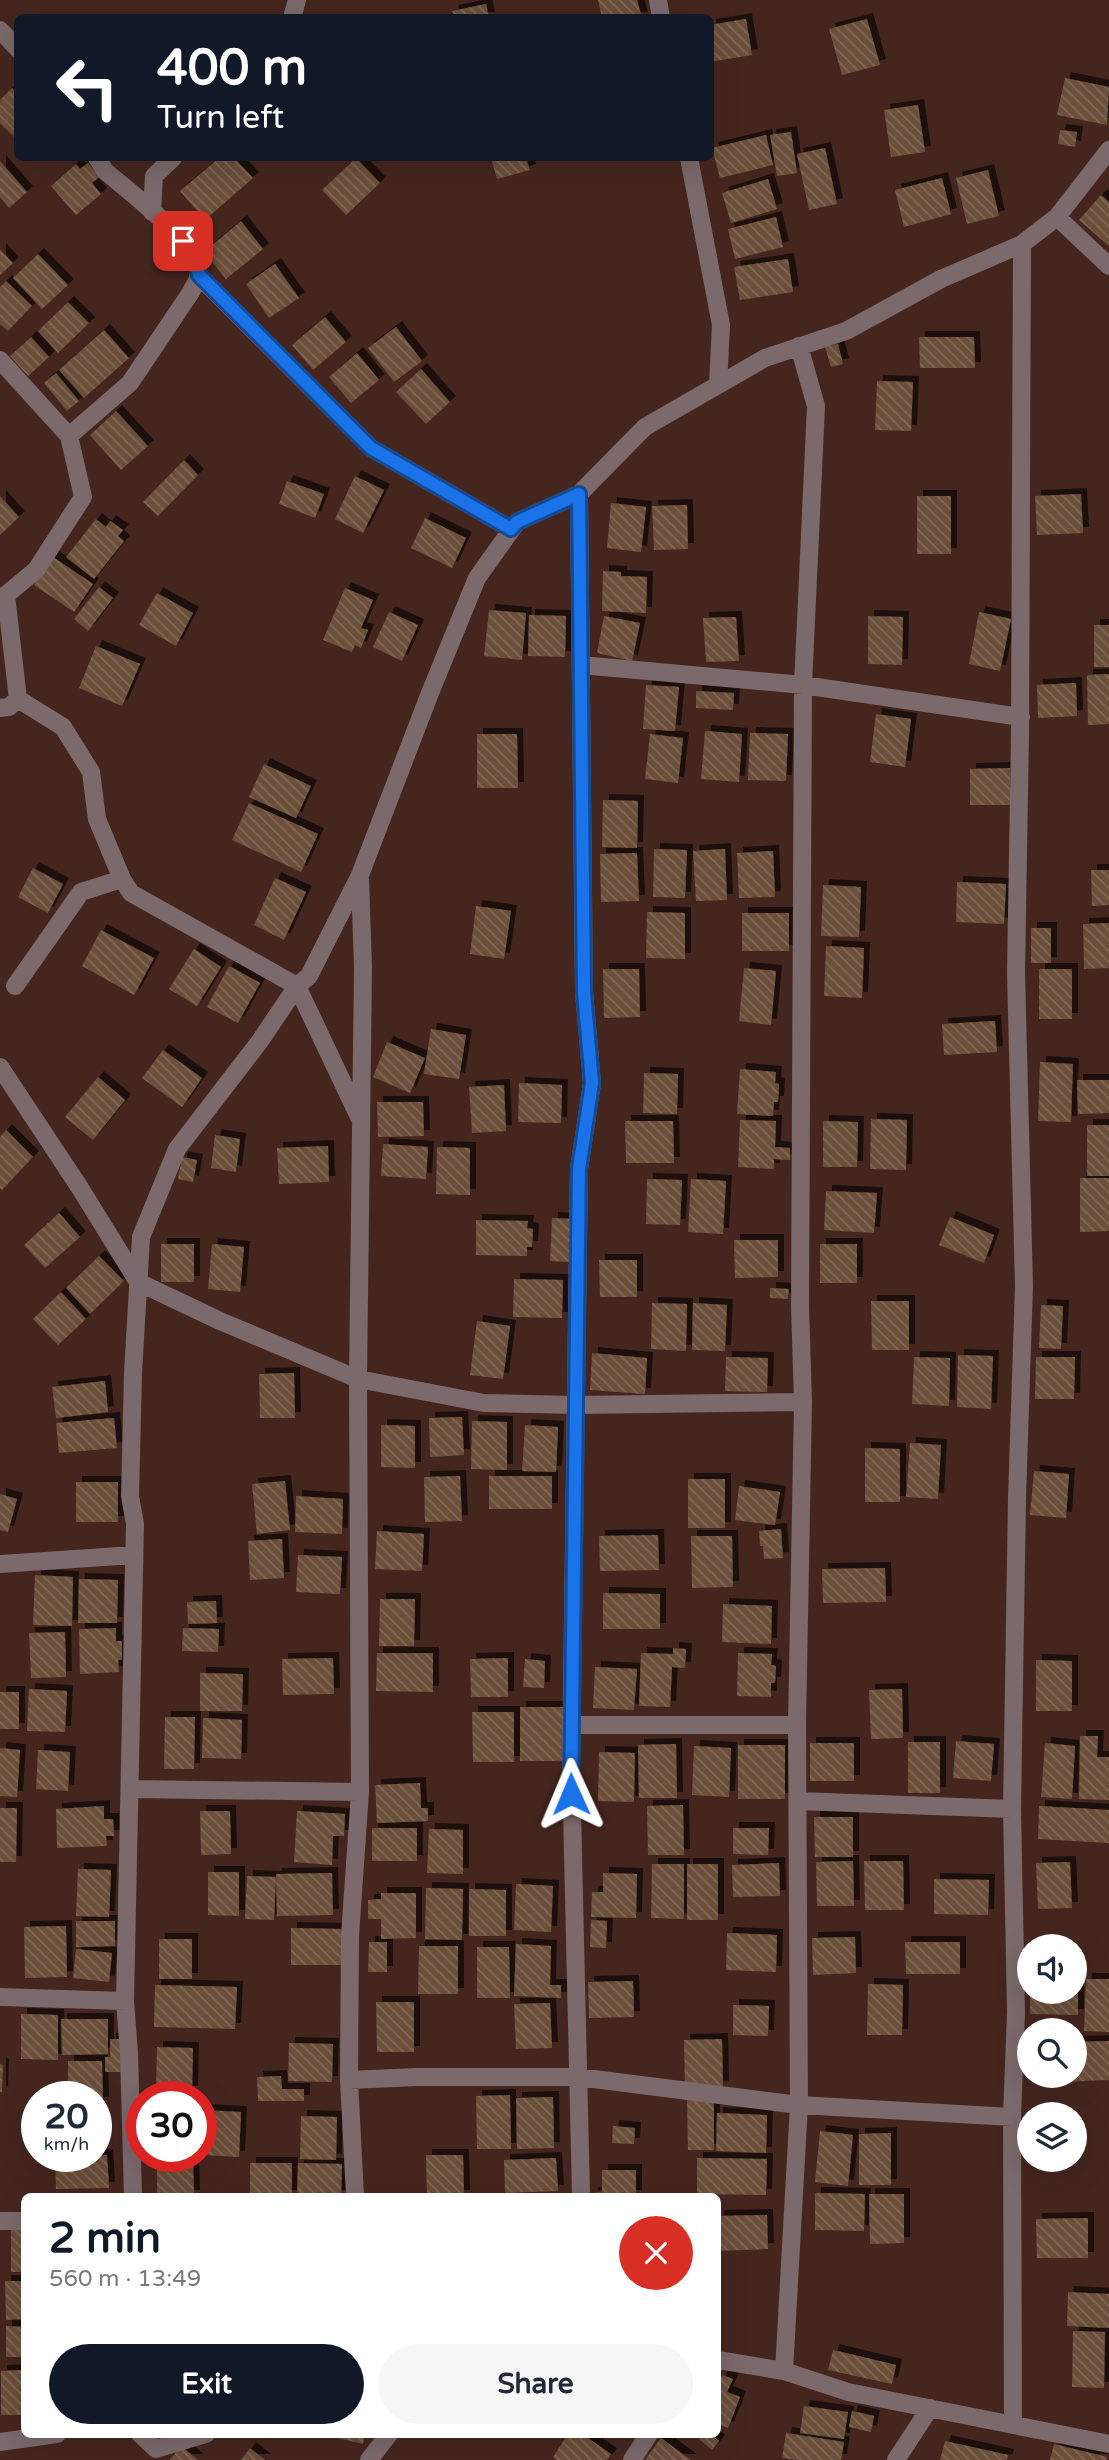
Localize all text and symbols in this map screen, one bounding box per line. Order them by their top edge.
text: 400 m [157,39,307,98]
icon: left [42,42,133,133]
text: Turn left [157,99,284,137]
pin [153,211,213,271]
icon: arrive [164,222,202,260]
position arrow [534,1757,608,1831]
map controls [1017,1934,1087,2172]
button: sound [1017,1934,1087,2004]
button: search [1017,2018,1087,2088]
speed limit sign: 30 [126,2081,217,2172]
text: 20 [45,2096,88,2138]
button: layers [1017,2102,1087,2172]
text: km/h [44,2133,89,2155]
text: 2 min [49,2213,161,2264]
button: close [619,2216,693,2290]
text: 560 m · 13:49 [49,2265,201,2293]
button: Exit [49,2344,364,2424]
button: Share [378,2344,693,2424]

